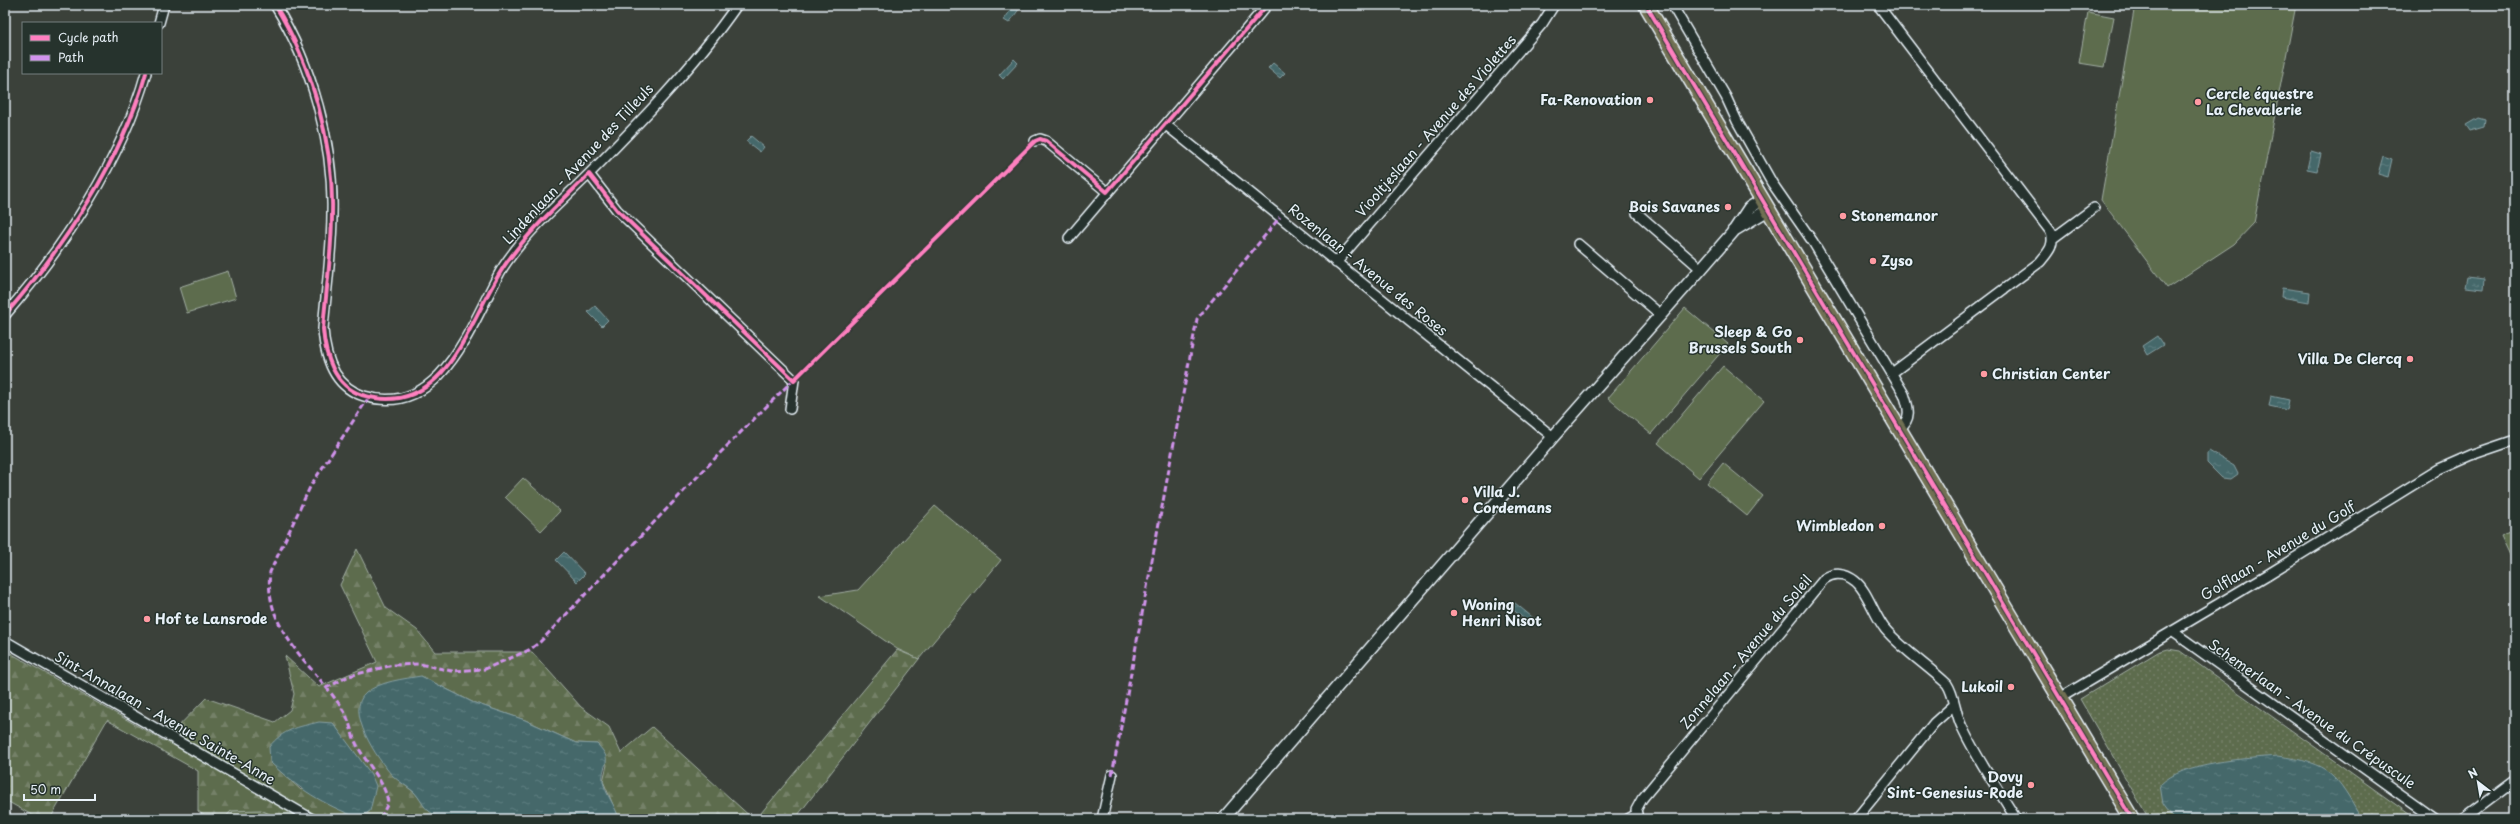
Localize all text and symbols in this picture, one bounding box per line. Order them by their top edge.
legend [22,22,162,74]
text: Cycle path [58,28,119,46]
street label: Viooltjeslaan - Avenue des Violettes [1350,30,1521,221]
text: Path [58,48,84,66]
street label: Lindenlaan - Avenue des Tilleuls [497,79,658,249]
place label: Cercle équestre La Chevalerie [2206,83,2314,120]
place label: Fa-Renovation [1540,89,1642,110]
marker: Fa-Renovation [1645,95,1655,105]
marker: Cercle équestre La Chevalerie [2193,97,2203,107]
place label: Bois Savanes [1628,196,1720,217]
street label: Rozenlaan - Avenue des Roses [1284,199,1452,341]
marker: Bois Savanes [1723,202,1733,212]
place label: Stonemanor [1851,205,1939,226]
marker: Stonemanor [1838,211,1848,221]
place label: Zyso [1881,250,1913,271]
marker: Zyso [1868,256,1878,266]
place label: Sleep & Go Brussels South [1688,321,1792,358]
marker: Sleep & Go Brussels South [1795,335,1805,345]
place label: Villa De Clercq [2298,348,2402,369]
marker: Villa De Clercq [2405,354,2415,364]
place label: Christian Center [1992,363,2111,384]
marker: Christian Center [1979,369,1989,379]
place label: Villa J. Cordemans [1473,481,1552,518]
marker: Villa J. Cordemans [1460,495,1470,505]
street label: Golflaan - Avenue du Golf [2196,495,2361,605]
place label: Wimbledon [1796,515,1874,536]
marker: Wimbledon [1877,521,1887,531]
street label: Zonnelaan - Avenue du Soleil [1675,570,1816,733]
place label: Woning Henri Nisot [1462,594,1542,631]
place label: Hof te Lansrode [155,608,268,629]
marker: Woning Henri Nisot [1449,608,1459,618]
marker: Hof te Lansrode [142,614,152,624]
street label: Schemerlaan - Avenue du Crépuscule [2204,634,2420,794]
street label: Sint-Annalaan - Avenue Sainte-Anne [51,646,280,790]
place label: Lukoil [1961,676,2003,697]
marker: Lukoil [2006,682,2016,692]
north arrow [2458,762,2498,802]
text: N [2464,763,2481,783]
place label: Dovy Sint-Genesius-Rode [1887,766,2023,803]
scale bar [24,776,95,802]
text: 50 m [30,780,61,798]
marker: Dovy Sint-Genesius-Rode [2026,780,2036,790]

